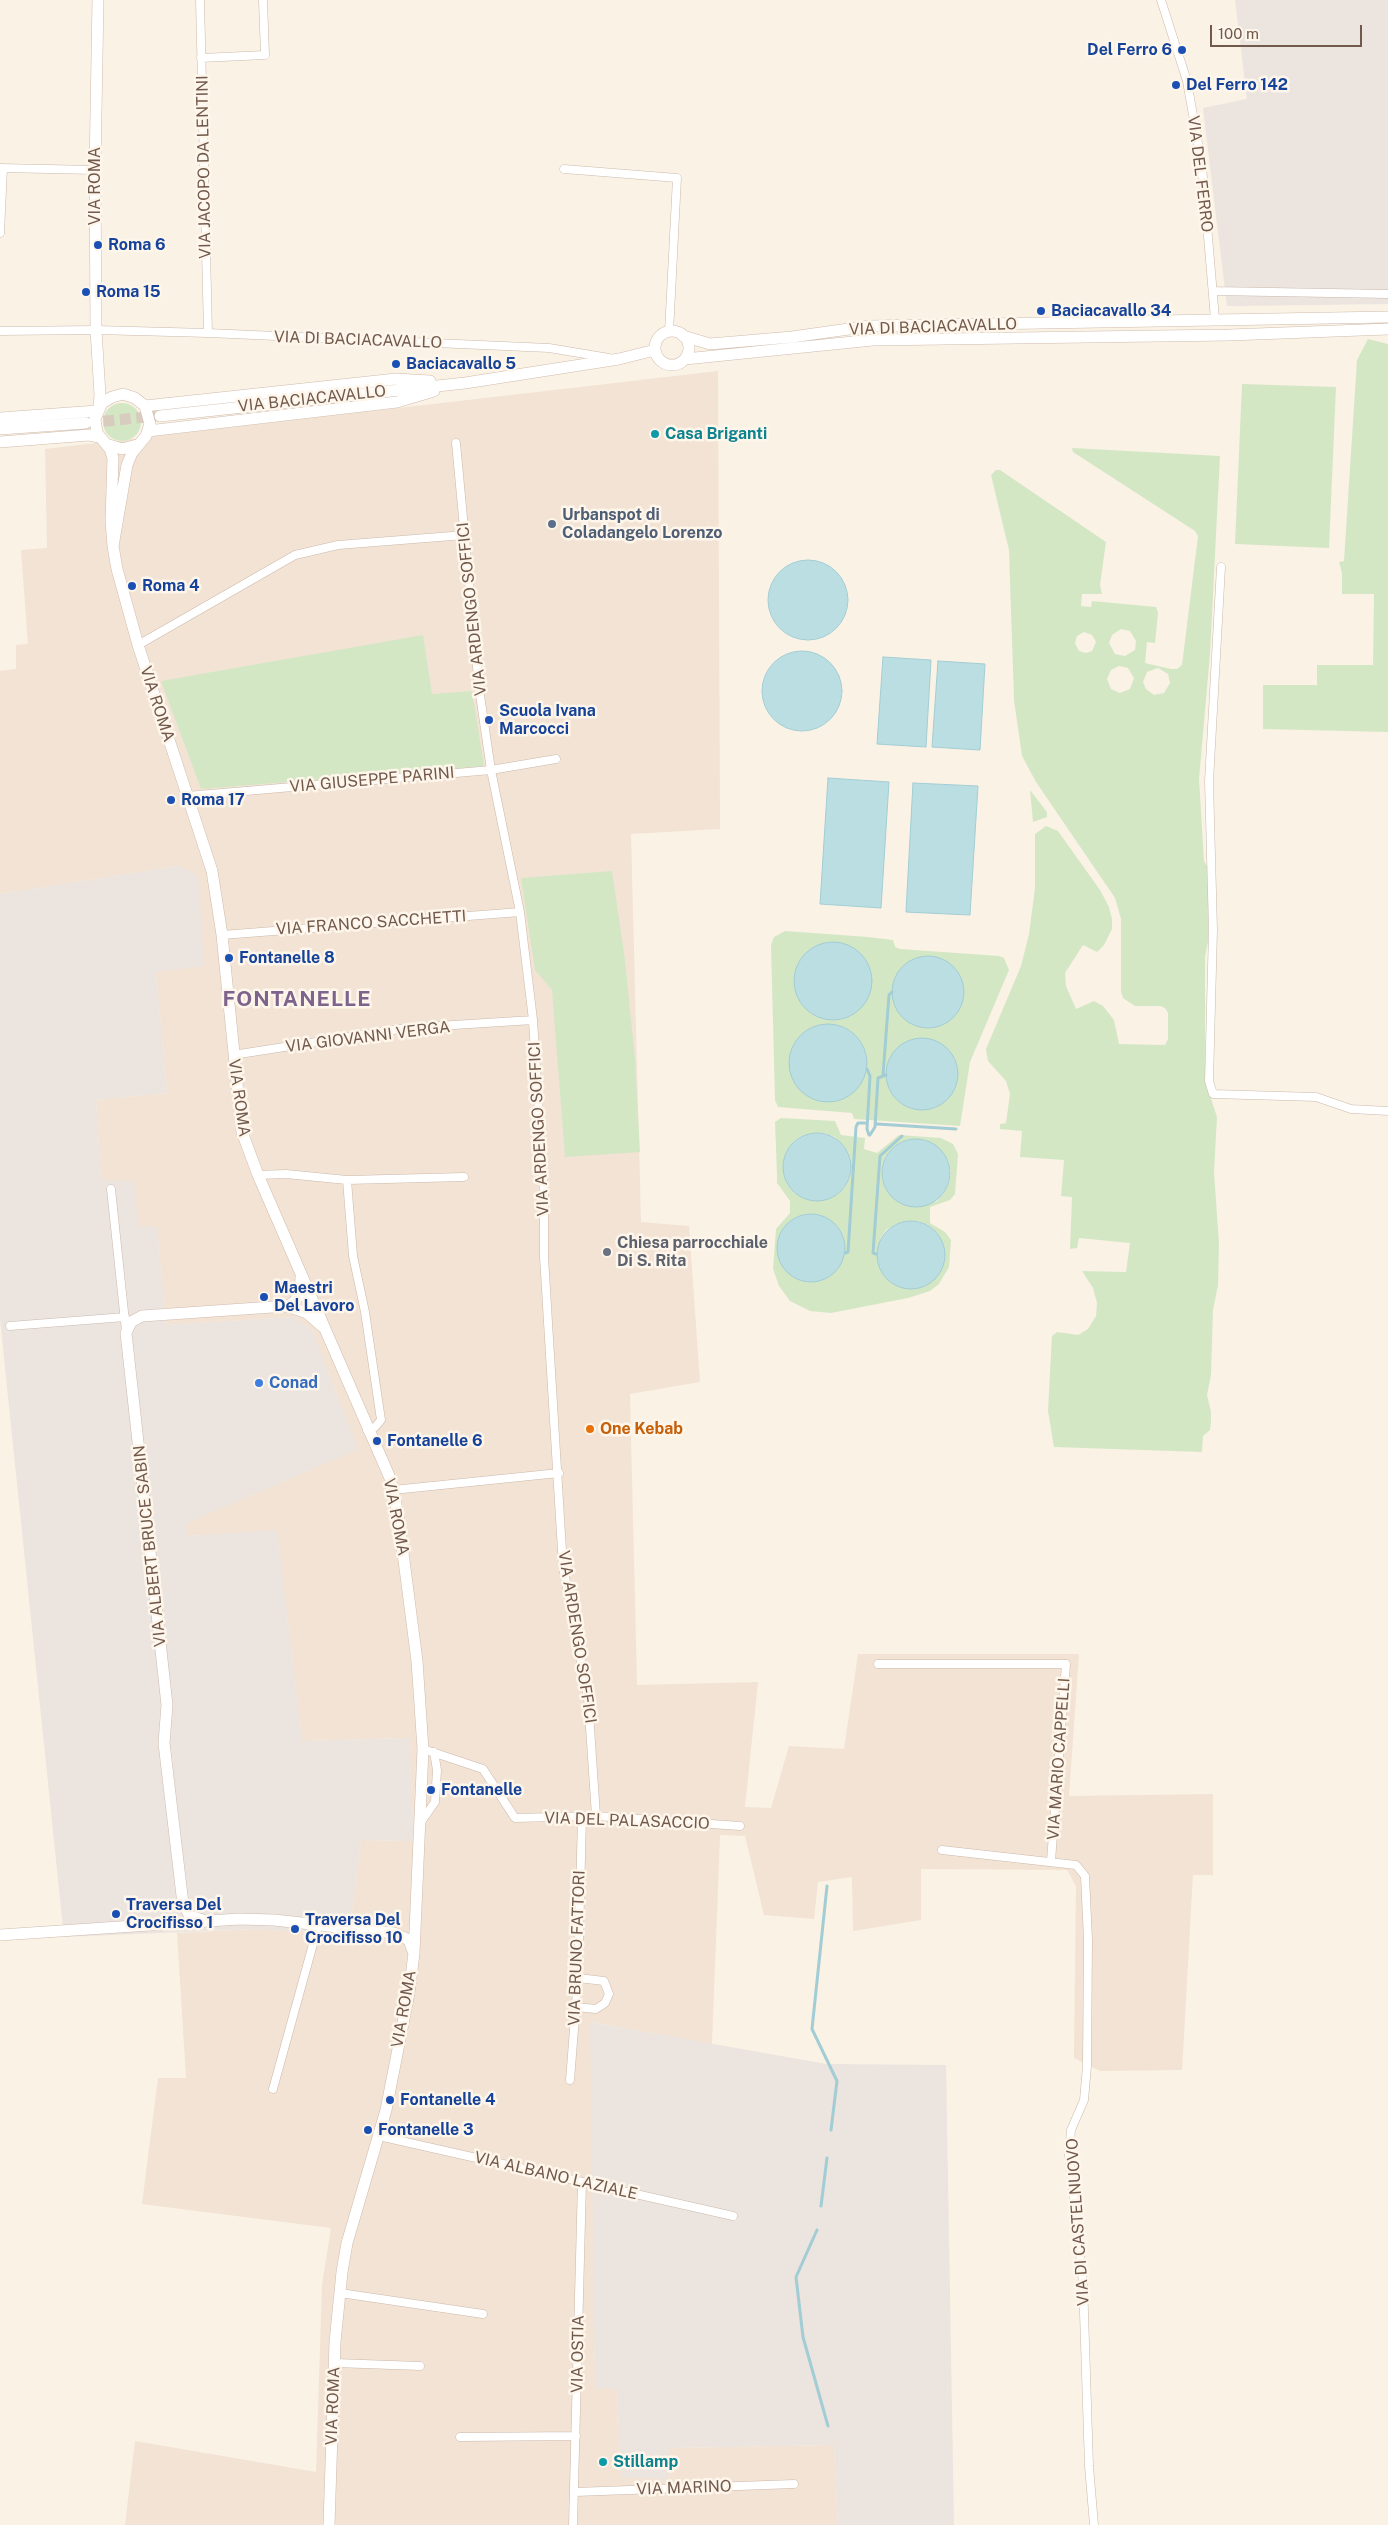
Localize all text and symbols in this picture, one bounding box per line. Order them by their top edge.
scale bar [1213,15,1366,47]
text: 100 m [1218,25,1259,42]
place label: Del Ferro 6 [1087,40,1172,60]
marker: Del Ferro 6 [1176,44,1188,56]
street label: VIA JACOPO DA LENTINI [193,75,215,259]
place label: Del Ferro 142 [1186,75,1288,95]
marker: Del Ferro 142 [1170,79,1182,91]
street label: VIA DEL FERRO [1183,114,1217,234]
street label: VIA ROMA [85,147,105,225]
place label: Roma 6 [108,235,166,255]
marker: Roma 6 [92,239,104,251]
place label: Roma 15 [96,282,161,302]
marker: Roma 15 [80,286,92,298]
place label: Baciacavallo 34 [1051,301,1171,321]
marker: Baciacavallo 34 [1035,305,1047,317]
street label: VIA DI BACIACAVALLO [849,314,1017,340]
street label: VIA DI BACIACAVALLO [274,327,442,353]
place label: Baciacavallo 5 [406,354,516,374]
marker: Baciacavallo 5 [390,358,402,370]
street label: VIA BACIACAVALLO [237,382,387,416]
place label: Casa Briganti [665,424,767,444]
marker: Casa Briganti [649,428,661,440]
place label: Urbanspot di Coladangelo Lorenzo [562,505,722,543]
marker: Urbanspot di Coladangelo Lorenzo [546,518,558,530]
street label: VIA ARDENGO SOFFICI [453,521,491,697]
place label: Roma 4 [142,576,199,596]
marker: Roma 4 [126,580,138,592]
street label: VIA ROMA [136,664,178,744]
place label: Scuola Ivana Marcocci [499,701,596,739]
marker: Scuola Ivana Marcocci [483,714,495,726]
street label: VIA GIUSEPPE PARINI [289,763,455,797]
place label: Roma 17 [181,790,245,810]
marker: Roma 17 [165,794,177,806]
street label: VIA FRANCO SACCHETTI [275,907,467,939]
place label: Fontanelle 8 [239,948,335,968]
marker: Fontanelle 8 [223,952,235,964]
district label: FONTANELLE [221,987,373,1013]
street label: VIA GIOVANNI VERGA [285,1017,451,1057]
street label: VIA ARDENGO SOFFICI [525,1041,553,1217]
street label: VIA ROMA [224,1058,254,1138]
place label: Chiesa parrocchiale Di S. Rita [617,1233,768,1271]
marker: Chiesa parrocchiale Di S. Rita [601,1246,613,1258]
place label: Maestri Del Lavoro [274,1278,355,1316]
marker: Maestri Del Lavoro [258,1291,270,1303]
place label: Conad [269,1373,318,1393]
marker: Conad [253,1377,265,1389]
place label: One Kebab [600,1419,683,1439]
marker: One Kebab [584,1423,596,1435]
place label: Fontanelle 6 [387,1431,483,1451]
marker: Fontanelle 6 [371,1435,383,1447]
street label: VIA ALBERT BRUCE SABIN [130,1444,170,1648]
street label: VIA ROMA [379,1477,413,1557]
street label: VIA ARDENGO SOFFICI [554,1549,600,1725]
street label: VIA MARIO CAPPELLI [1044,1677,1074,1841]
place label: Fontanelle [441,1780,522,1800]
marker: Fontanelle [425,1784,437,1796]
street label: VIA DEL PALASACCIO [544,1809,710,1833]
street label: VIA BRUNO FATTORI [565,1870,589,2026]
place label: Traversa Del Crocifisso 1 [126,1895,222,1933]
marker: Traversa Del Crocifisso 1 [110,1908,122,1920]
place label: Traversa Del Crocifisso 10 [305,1910,403,1948]
marker: Traversa Del Crocifisso 10 [289,1923,301,1935]
street label: VIA ROMA [388,1969,420,2049]
place label: Fontanelle 4 [400,2090,495,2110]
marker: Fontanelle 4 [384,2094,396,2106]
place label: Fontanelle 3 [378,2120,474,2140]
marker: Fontanelle 3 [362,2124,374,2136]
street label: VIA DI CASTELNUOVO [1063,2137,1093,2307]
street label: VIA ALBANO LAZIALE [472,2148,640,2204]
street label: VIA OSTIA [568,2315,588,2393]
street label: VIA ROMA [322,2366,344,2446]
place label: Stillamp [613,2452,678,2472]
marker: Stillamp [597,2456,609,2468]
street label: VIA MARINO [636,2477,732,2499]

